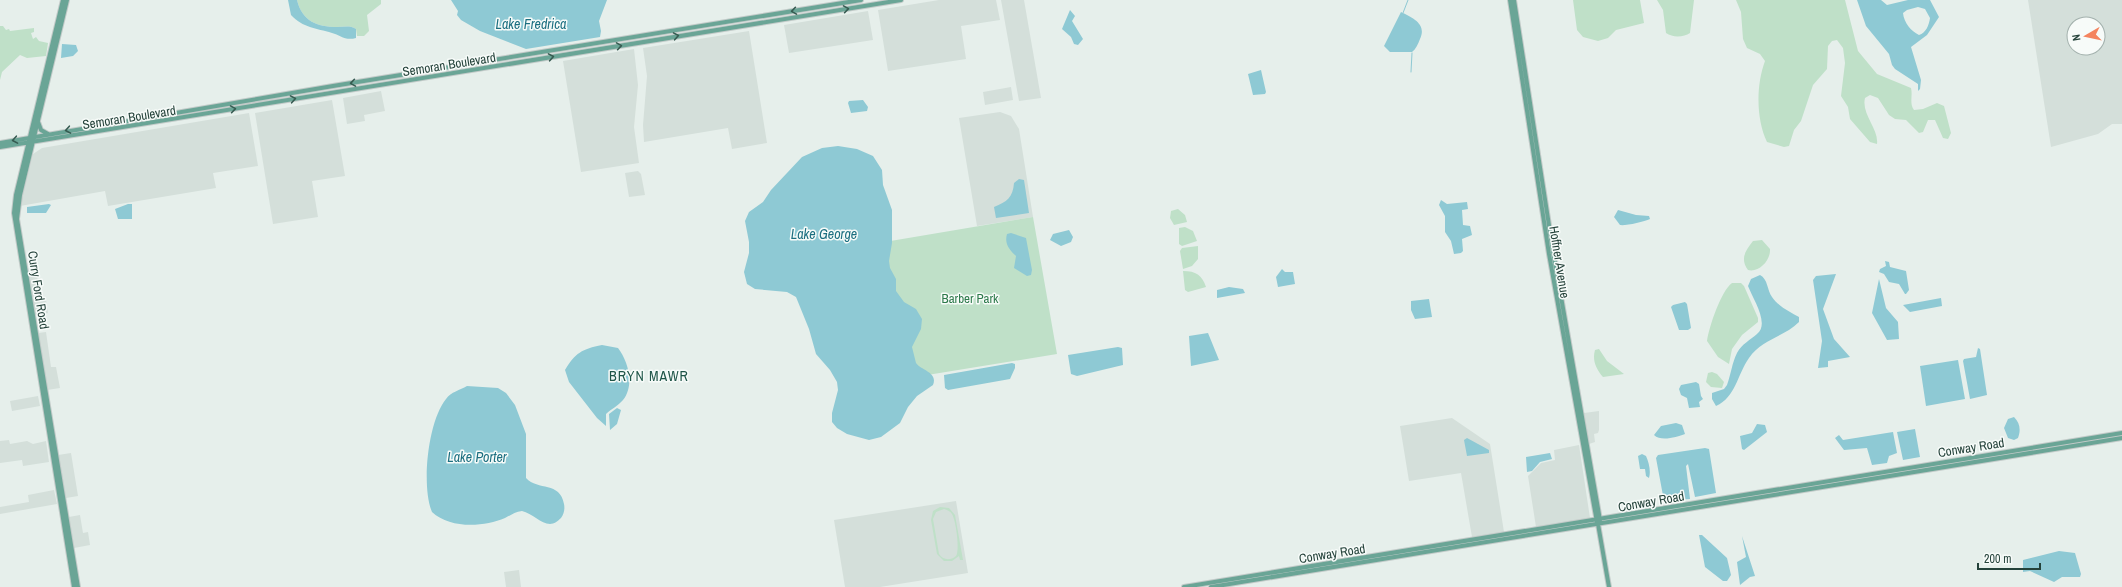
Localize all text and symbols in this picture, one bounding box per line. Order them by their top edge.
one-way arrow [843,5,850,14]
one-way arrow [791,6,797,15]
water label: Lake Fredrica [496,15,566,33]
north arrow [2066,16,2106,56]
one-way arrow [673,32,679,41]
text: N [2069,33,2084,42]
one-way arrow [616,42,622,50]
street label: Semoran Boulevard [401,49,497,80]
one-way arrow [547,53,554,62]
one-way arrow [350,78,356,87]
one-way arrow [290,96,296,104]
street label: Semoran Boulevard [81,102,177,133]
one-way arrow [230,105,236,114]
one-way arrow [65,126,71,134]
one-way arrow [12,135,18,144]
water label: Lake George [791,225,857,243]
street label: Hoffner Avenue [1545,225,1574,300]
street label: Curry Ford Road [24,250,53,330]
park label: Barber Park [942,290,999,307]
district label: BRYN MAWR [609,367,689,385]
street label: Conway Road [1937,434,2006,461]
water label: Lake Porter [447,448,508,466]
street label: Conway Road [1617,487,1686,516]
street label: Conway Road [1298,540,1367,567]
scale bar [1978,545,2040,571]
text: 200 m [1984,551,2011,567]

